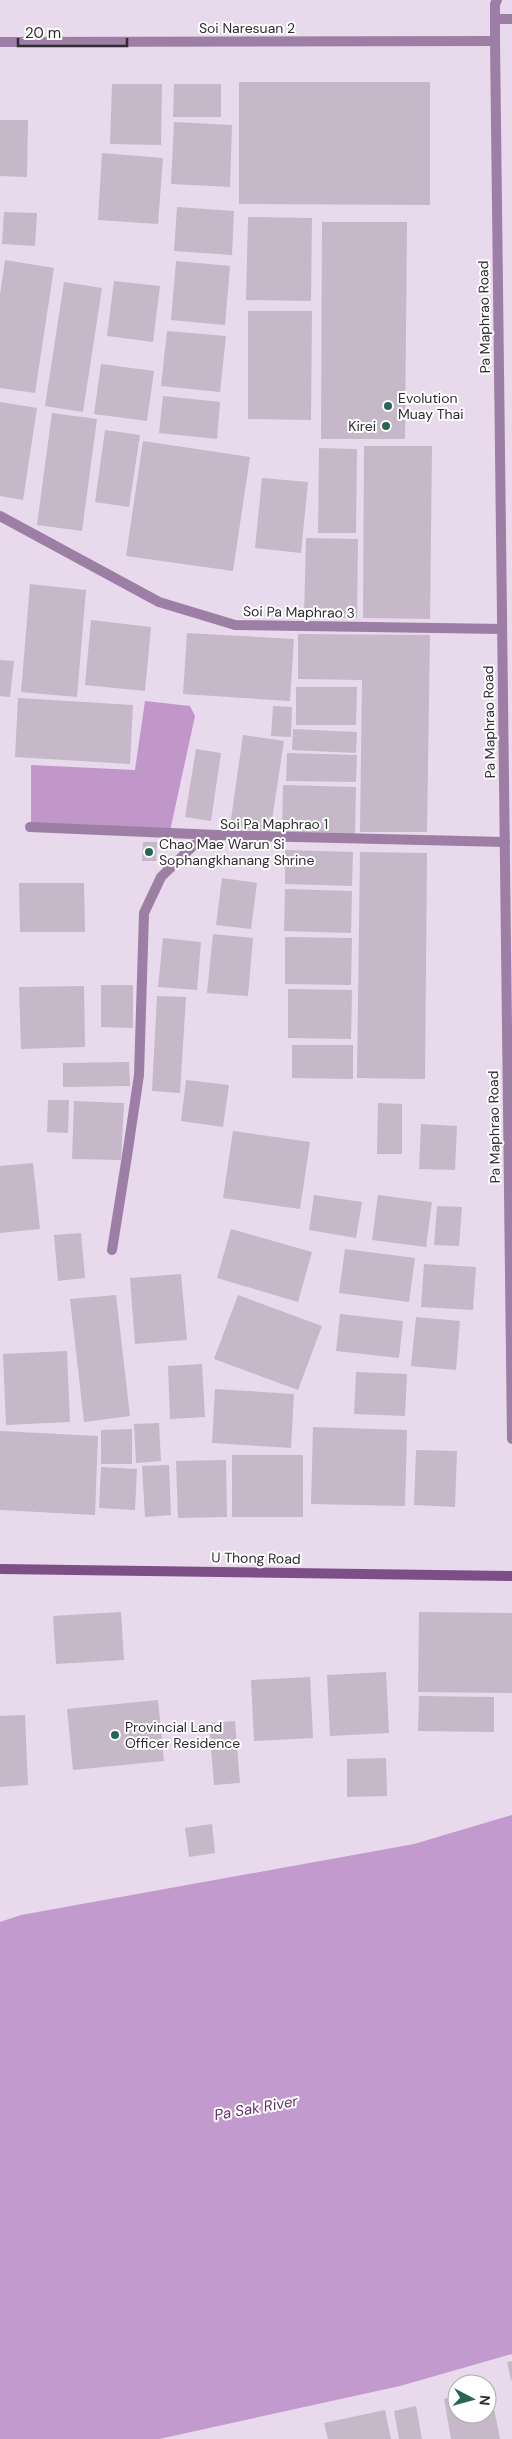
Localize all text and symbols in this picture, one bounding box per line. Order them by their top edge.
scale bar [18,15,126,47]
street label: Soi Naresuan 2 [199,19,295,37]
text: 20 m [25,23,61,43]
street label: Pa Maphrao Road [474,260,494,374]
place label: Evolution Muay Thai [398,389,464,423]
marker: Evolution Muay Thai [382,400,394,412]
place label: Kirei [348,417,376,435]
marker: Kirei [380,420,392,432]
street label: Soi Pa Maphrao 3 [243,602,355,622]
street label: Pa Maphrao Road [479,665,499,779]
street label: Soi Pa Maphrao 1 [220,815,328,833]
place label: Chao Mae Warun Si Sophangkhanang Shrine [159,835,314,869]
marker: Chao Mae Warun Si Sophangkhanang Shrine [143,846,155,858]
street label: Pa Maphrao Road [484,1070,504,1184]
street label: U Thong Road [211,1548,301,1568]
place label: Provincial Land Officer Residence [125,1718,240,1752]
marker: Provincial Land Officer Residence [109,1729,121,1741]
water label: Pa Sak River [213,2091,300,2125]
north arrow [447,2374,497,2424]
text: N [475,2394,494,2406]

